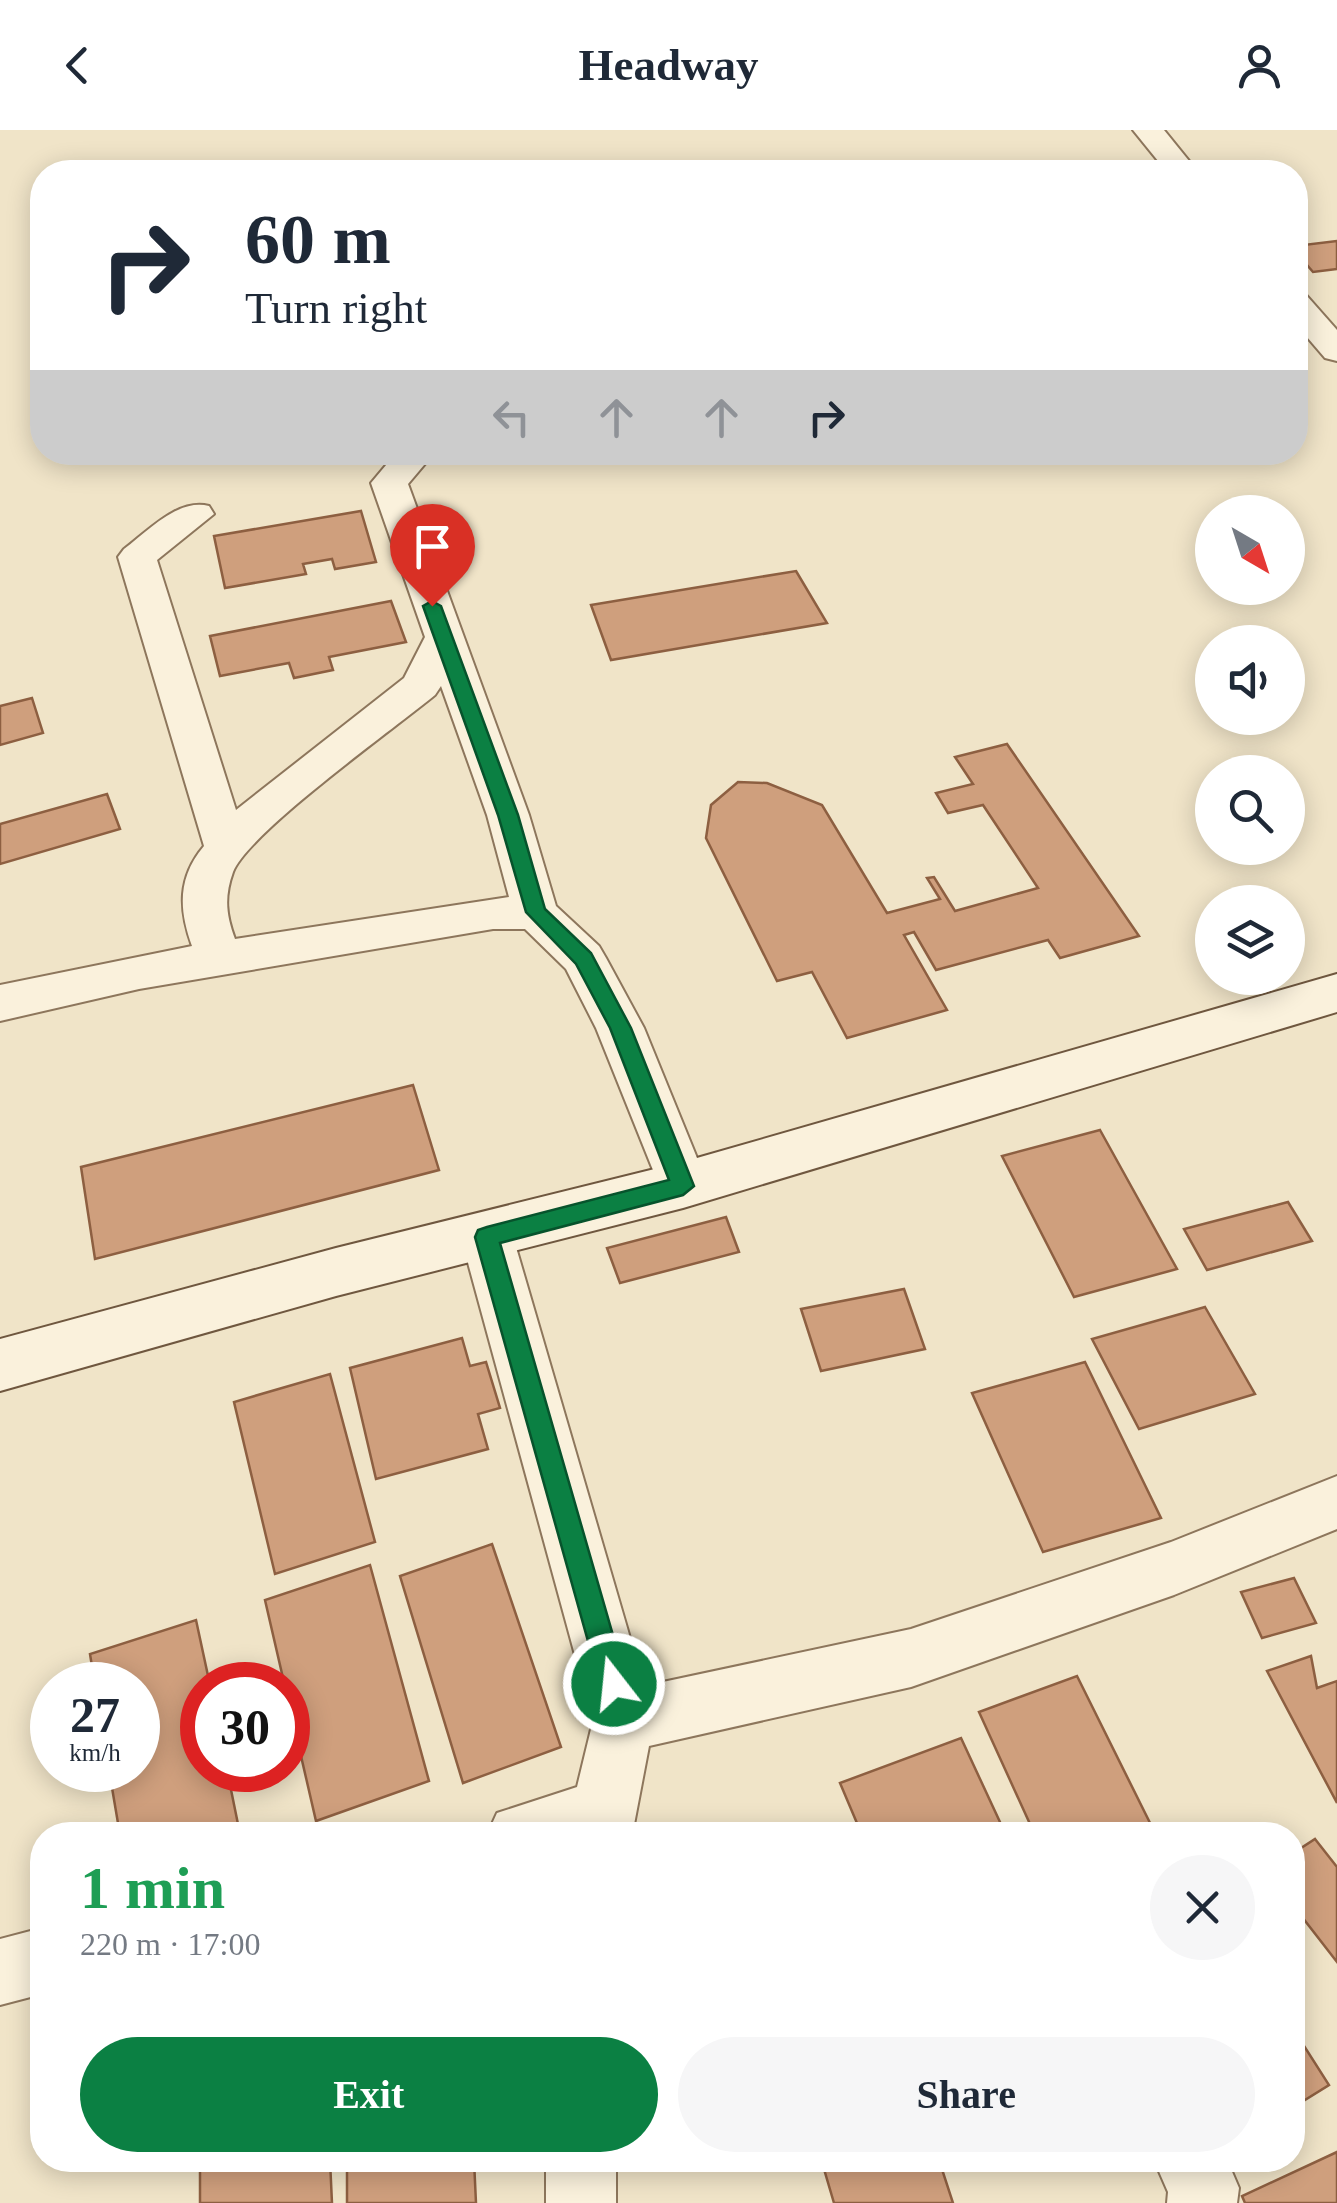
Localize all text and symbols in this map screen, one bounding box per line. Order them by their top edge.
icon: back [50,38,105,93]
icon: person [1232,38,1287,93]
text: Headway [579,40,759,90]
icon: right [80,200,210,330]
text: 60 m [245,201,391,278]
text: Turn right [245,283,427,333]
icon: left [484,390,539,445]
icon: ahead [589,390,644,445]
icon: ahead [694,390,749,445]
icon: right [799,390,854,445]
north arrow [1195,495,1305,605]
map controls [1195,495,1305,995]
pin [390,504,475,607]
icon: arrive [405,519,460,574]
button: sound [1195,625,1305,735]
button: search [1195,755,1305,865]
button: layers [1195,885,1305,995]
position arrow [562,1632,666,1736]
speed limit sign: 30 [180,1662,310,1792]
text: 27 [70,1687,120,1743]
text: km/h [69,1739,121,1766]
text: 1 min [80,1855,225,1921]
button: close [1150,1855,1255,1960]
text: 220 m · 17:00 [80,1926,260,1962]
button: Exit [80,2037,658,2152]
button: Share [678,2037,1255,2152]

